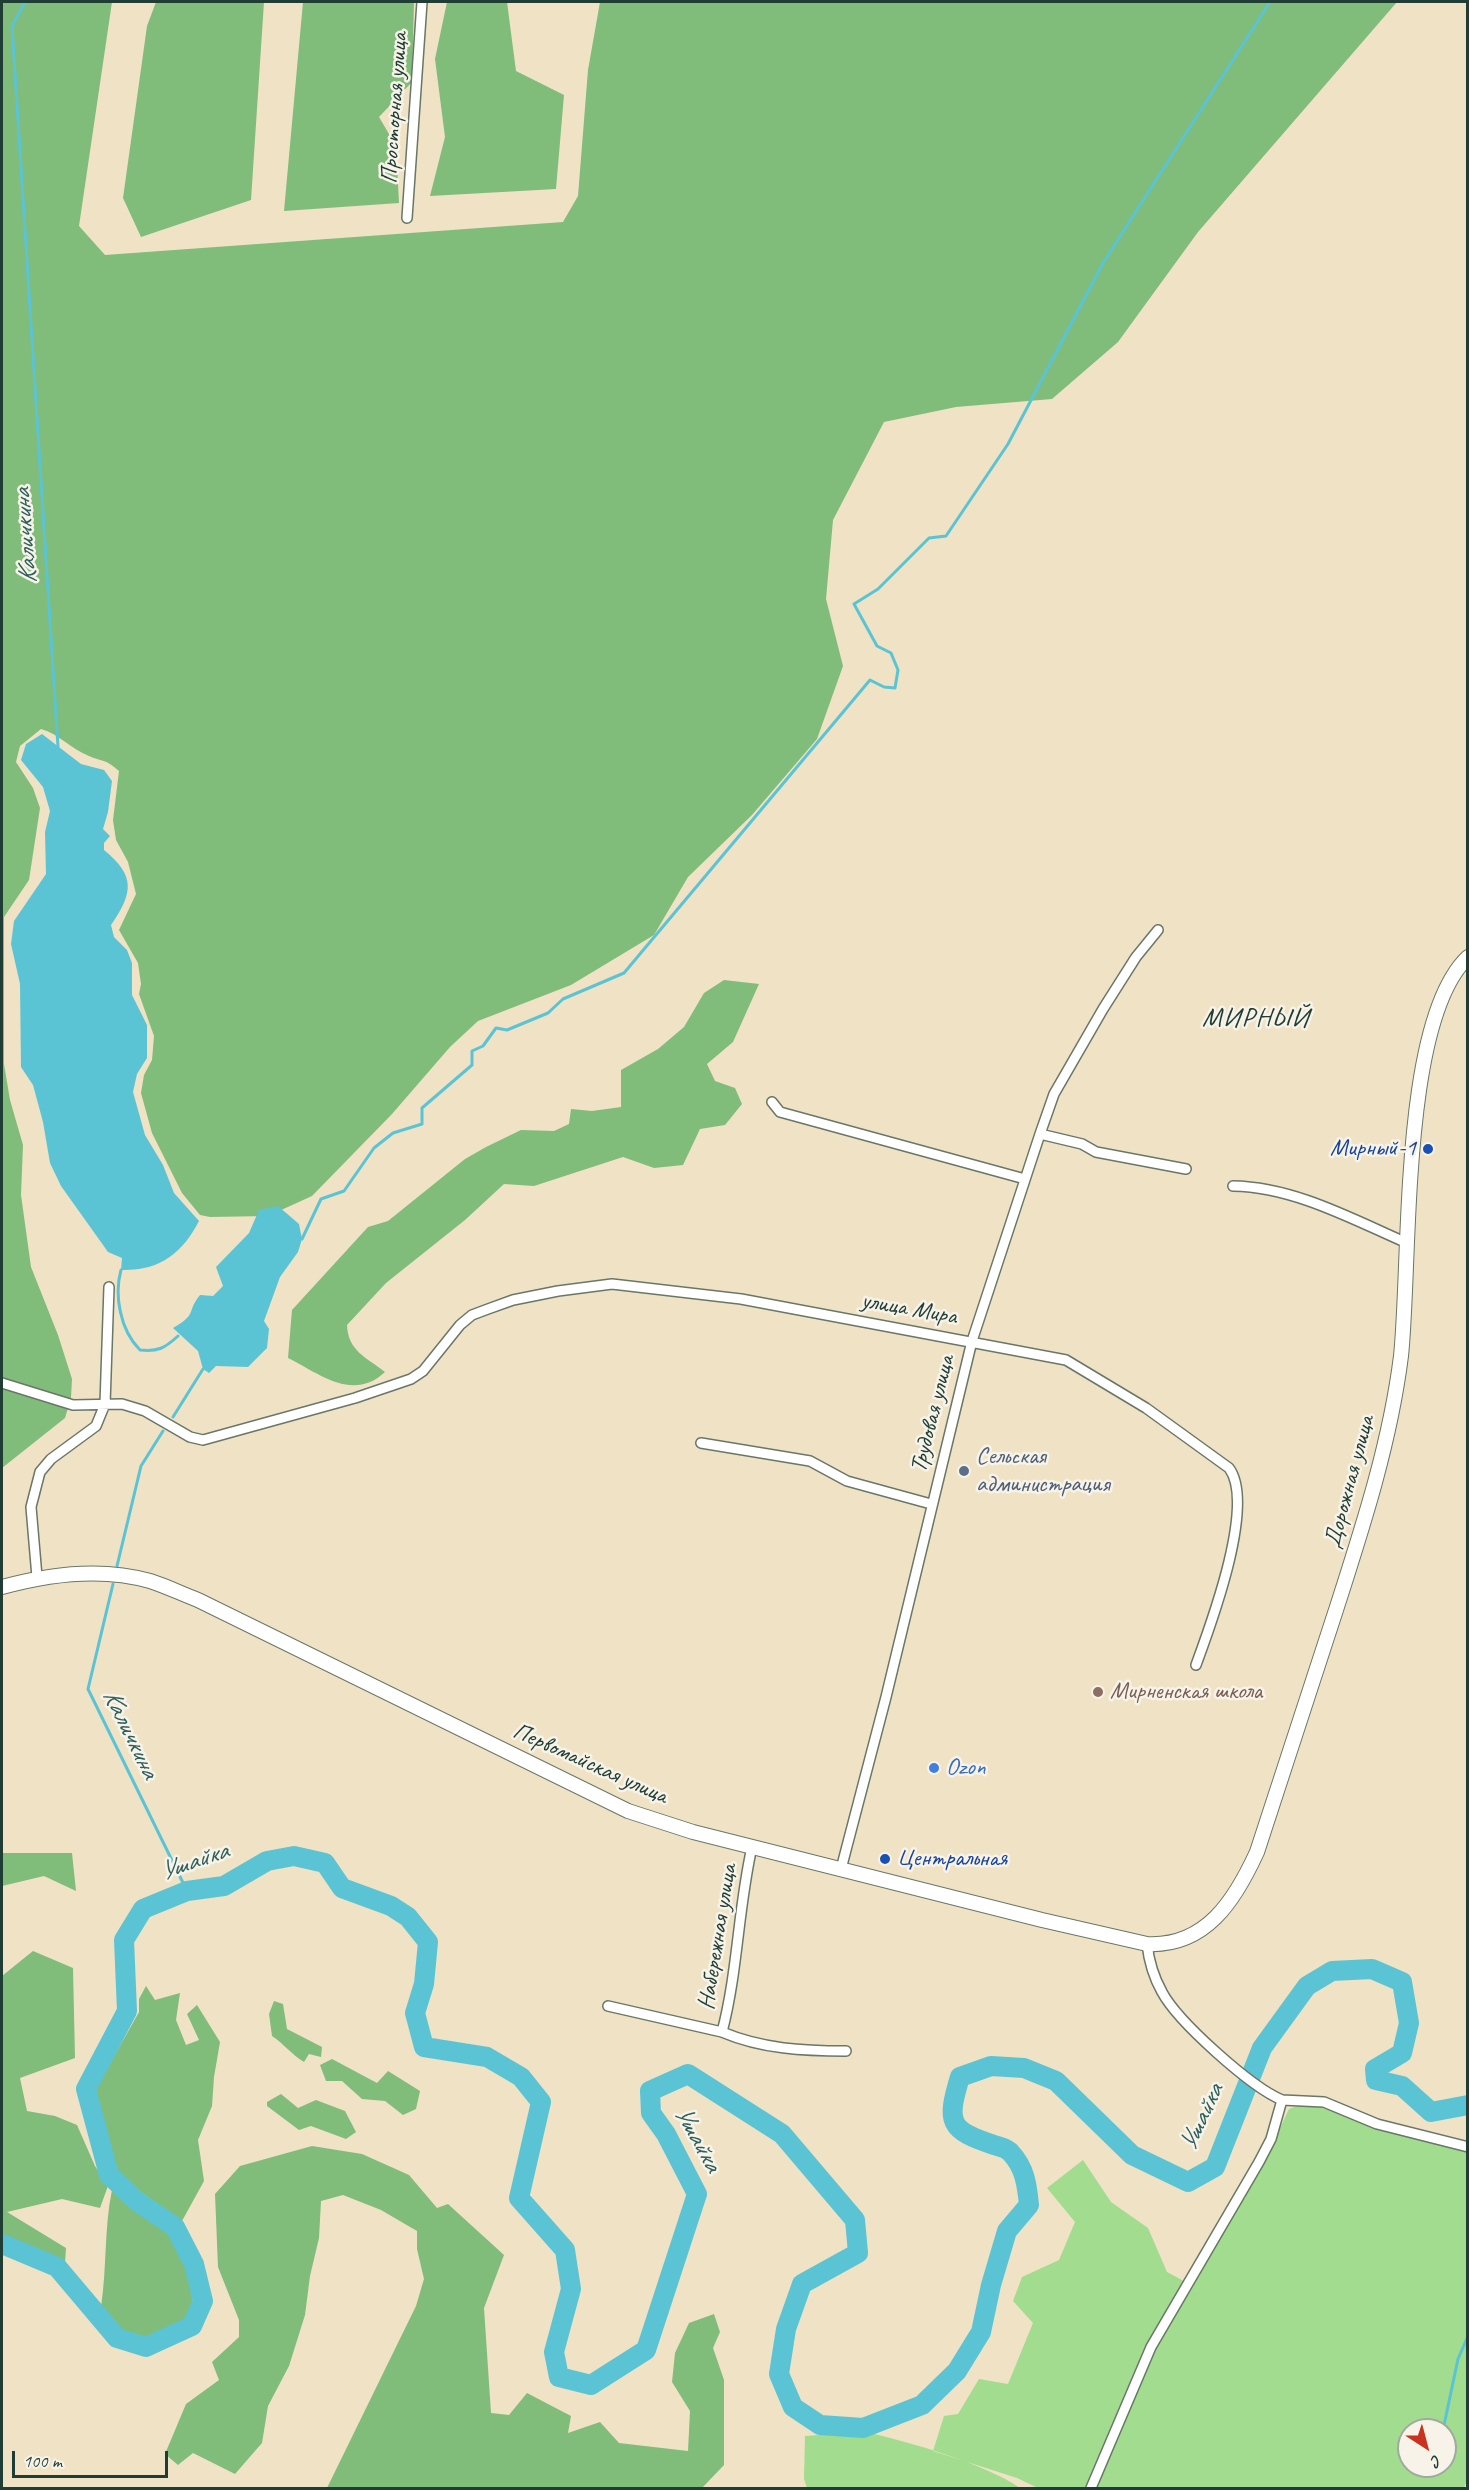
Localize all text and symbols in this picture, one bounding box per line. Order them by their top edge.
street label: Просторная улица [375,31,415,185]
water label: Каличкина [7,487,45,585]
district label: МИРНЫЙ [1202,1003,1310,1035]
place label: Мирный-1 [1330,1135,1416,1163]
marker: Мирный-1 [1421,1142,1435,1156]
street label: улица Мира [859,1286,959,1332]
street label: Трудовая улица [905,1353,961,1475]
street label: Дорожная улица [1318,1413,1382,1551]
place label: Сельская администрация [976,1443,1110,1499]
marker: Сельская администрация [957,1464,971,1478]
place label: Мирненская школа [1110,1678,1262,1706]
water label: Каличкина [95,1684,165,1784]
marker: Мирненская школа [1091,1685,1105,1699]
street label: Первомайская улица [508,1717,672,1811]
place label: Ozon [946,1754,985,1782]
marker: Ozon [927,1761,941,1775]
water label: Ушайка [156,1836,232,1888]
place label: Центральная [897,1845,1007,1873]
marker: Центральная [878,1852,892,1866]
street label: Набережная улица [692,1862,744,2012]
water label: Ушайка [1173,2079,1231,2157]
water label: Ушайка [666,2101,728,2177]
north arrow [1397,2418,1457,2478]
scale bar [15,2439,171,2477]
text: 100 m [23,2450,62,2472]
text: С [1427,2451,1445,2471]

